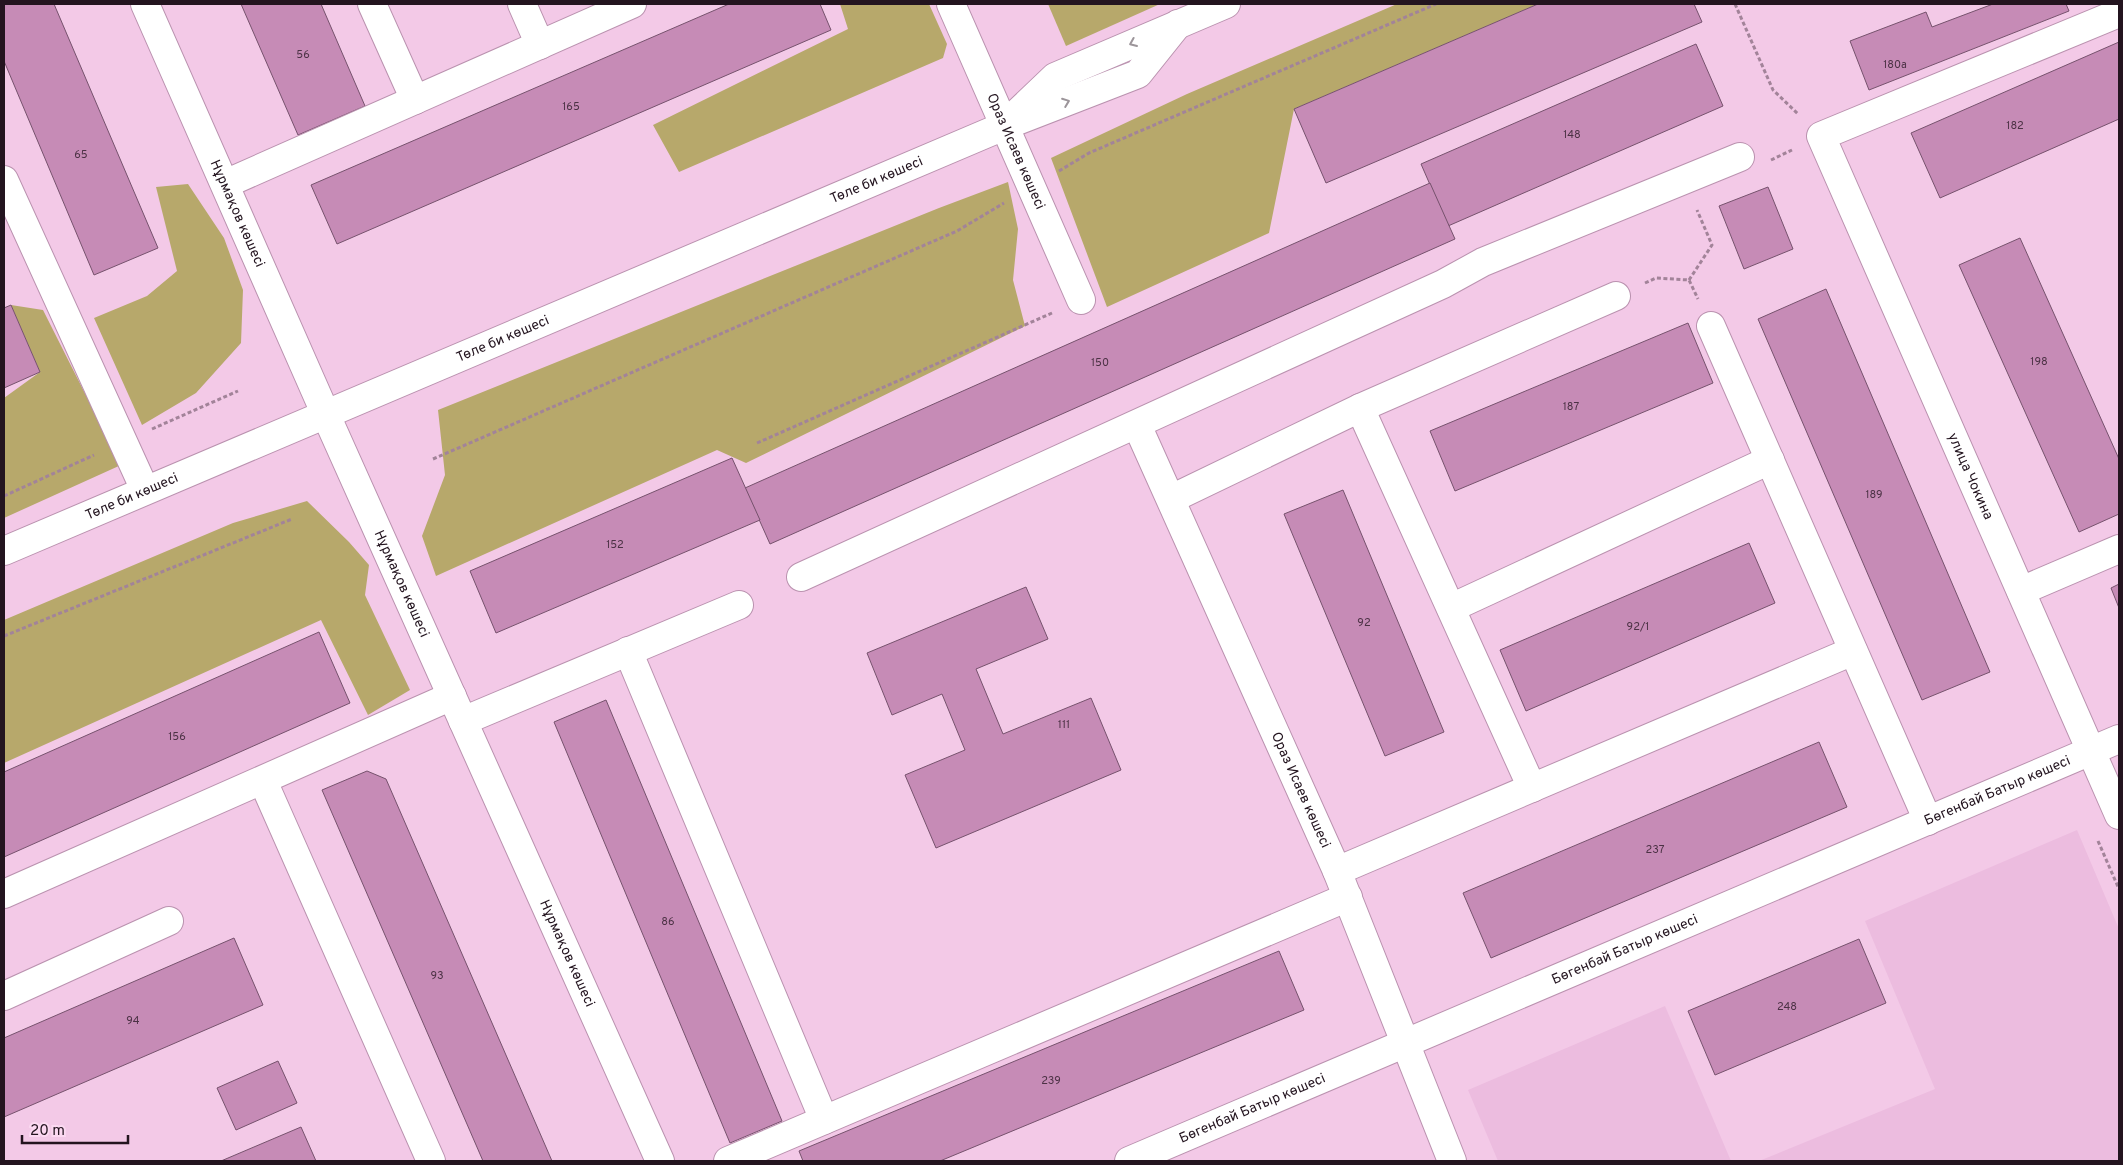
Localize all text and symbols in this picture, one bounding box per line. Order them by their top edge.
one-way arrow [1129,37,1138,48]
house number: 56 [296,48,310,62]
house number: 180а [1883,58,1907,72]
street label: Ораз Исаев көшесі [983,91,1049,212]
one-way arrow [1061,98,1069,108]
house number: 165 [562,100,580,114]
house number: 182 [2006,119,2024,133]
house number: 148 [1563,128,1581,142]
house number: 65 [74,148,88,162]
street label: Төле би көшесі [828,153,925,207]
street label: Нұрмақов көшесі [206,157,268,270]
street label: Төле би көшесі [454,312,552,366]
house number: 198 [2030,355,2048,369]
house number: 150 [1091,356,1109,370]
house number: 187 [1563,400,1579,414]
street label: улица Чокина [1944,430,1997,522]
street label: Төле би көшесі [83,469,181,524]
house number: 189 [1865,488,1883,502]
street label: Нұрмақов көшесі [370,528,433,640]
house number: 152 [606,538,624,552]
house number: 92 [1357,616,1371,630]
house number: 92/1 [1627,620,1649,634]
house number: 111 [1058,718,1070,732]
street label: Ораз Исаев көшесі [1267,729,1334,851]
house number: 156 [168,730,186,744]
street label: Бөгенбай Батыр көшесі [1922,752,2073,830]
house number: 237 [1646,843,1665,857]
street label: Нұрмақов көшесі [536,897,598,1010]
street label: Бөгенбай Батыр көшесі [1549,911,1701,988]
house number: 86 [661,915,675,929]
house number: 93 [430,969,444,983]
house number: 248 [1777,1000,1797,1014]
house number: 94 [126,1014,140,1028]
street label: Бөгенбай Батыр көшесі [1177,1070,1328,1147]
house number: 239 [1041,1074,1061,1088]
scale bar [22,1112,129,1144]
text: 20 m [30,1122,65,1141]

